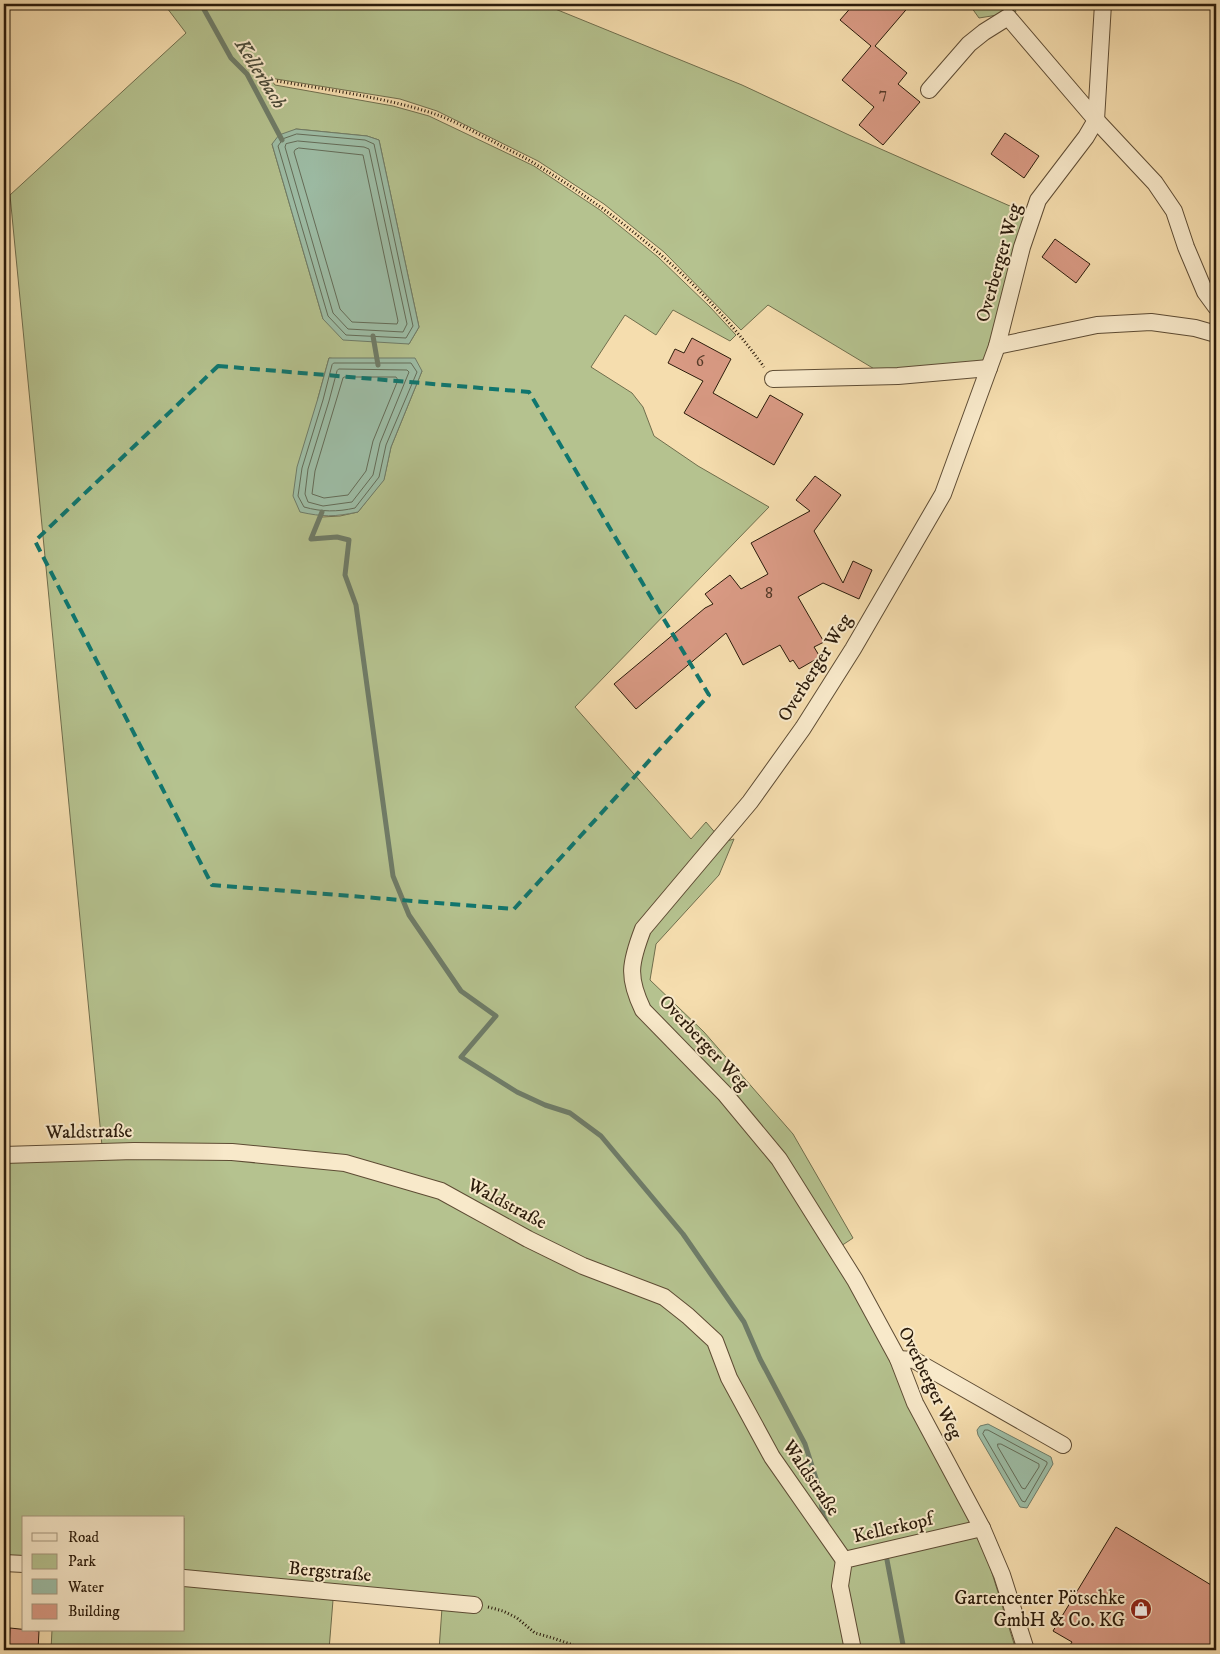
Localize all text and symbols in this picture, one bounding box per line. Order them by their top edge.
water label: Kellerbach [228,33,291,114]
house number: 7 [879,83,887,103]
street label: Overberger Weg [971,200,1027,325]
house number: 6 [696,351,705,371]
house number: 8 [765,583,773,603]
street label: Overberger Weg [773,609,858,726]
street label: Overberger Weg [654,990,755,1096]
street label: Waldstraße [45,1120,133,1144]
street label: Waldstraße [463,1173,551,1235]
street label: Overberger Weg [893,1323,967,1444]
street label: Waldstraße [777,1435,845,1520]
street label: Kellerkopf [851,1507,938,1548]
legend [22,1516,185,1632]
text: Road [68,1528,100,1547]
text: Park [68,1552,97,1571]
street label: Bergstraße [288,1557,373,1587]
text: Water [67,1578,104,1597]
place label: Gartencenter Pötschke GmbH & Co. KG [954,1587,1125,1632]
shop icon: Gartencenter Pötschke GmbH & Co. KG [1129,1597,1153,1621]
text: Building [68,1602,120,1621]

